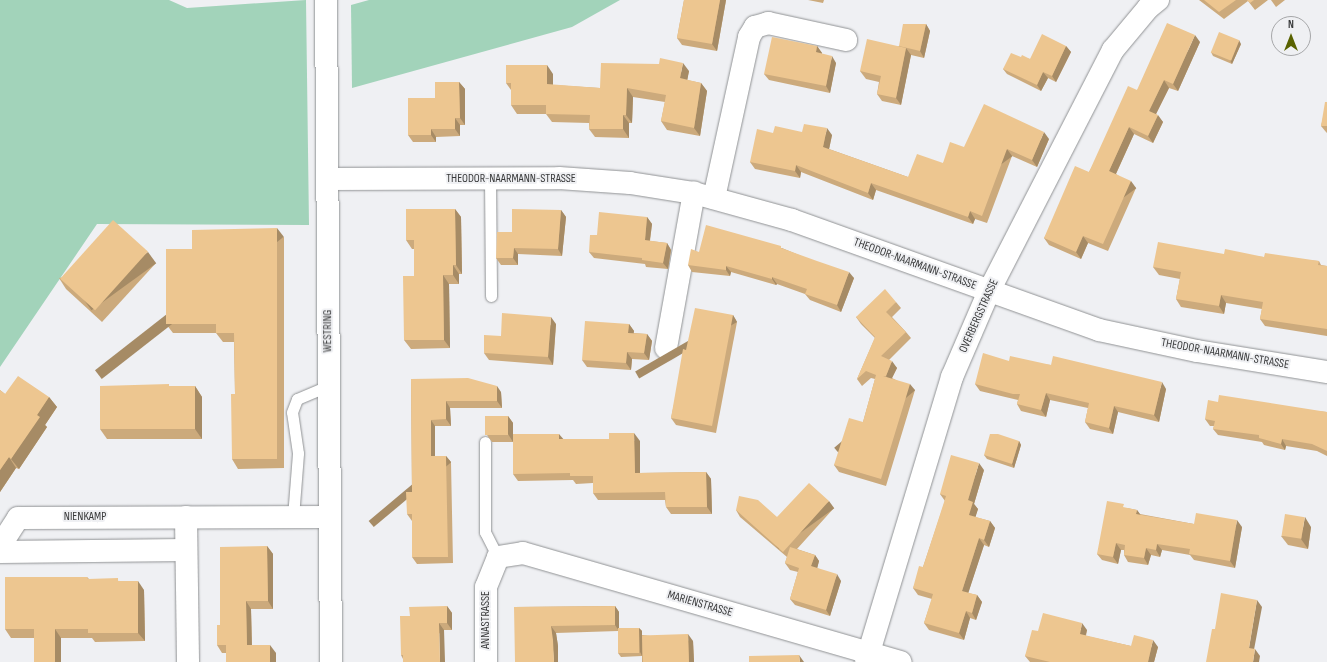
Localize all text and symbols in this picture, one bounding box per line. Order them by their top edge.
north arrow [1271,16,1311,56]
text: N [1288,18,1294,31]
street label: THEODOR-NAARMANN-STRASSE [446,172,576,186]
street label: THEODOR-NAARMANN-STRASSE [852,235,978,293]
street label: OVERBERGSTRASSE [956,277,1002,355]
street label: WESTRING [321,310,335,352]
street label: THEODOR-NAARMANN-STRASSE [1160,336,1290,372]
street label: NIENKAMP [64,510,106,524]
street label: MARIENSTRASSE [666,588,734,620]
street label: ANNASTRASSE [479,591,493,649]

